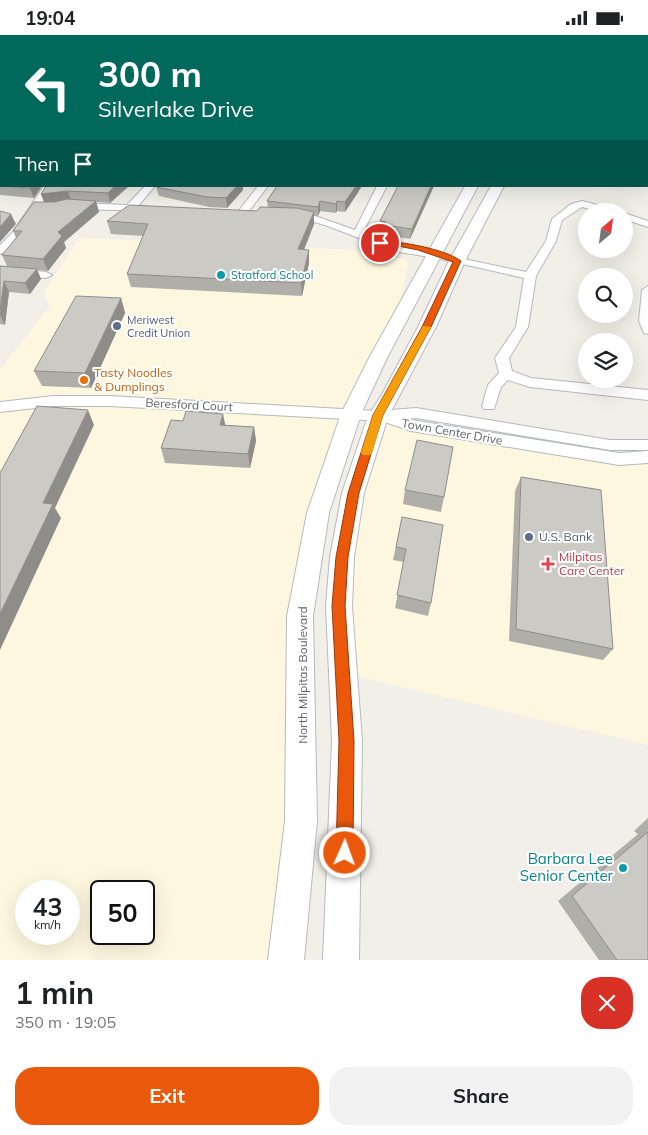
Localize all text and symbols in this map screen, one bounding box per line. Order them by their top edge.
text: 19:04 [25,6,75,30]
text: 300 m [98,52,202,96]
icon: left [15,55,80,120]
text: Silverlake Drive [98,95,254,123]
icon: arrive [69,150,97,178]
text: Then [15,152,59,176]
north arrow [578,203,632,257]
map controls [578,203,633,388]
pin [359,222,401,264]
icon: arrive [366,229,394,257]
place label: Stratford School [231,268,313,282]
button: search [578,268,633,323]
marker: Stratford School [215,269,227,281]
place label: Meriwest Credit Union [127,313,190,340]
marker: Meriwest Credit Union [111,320,123,332]
button: layers [578,333,633,388]
place label: Tasty Noodles & Dumplings [94,365,172,394]
marker: Tasty Noodles & Dumplings [78,374,90,386]
street label: Beresford Court [145,395,233,414]
street label: Town Center Drive [400,415,504,448]
place label: U.S. Bank [539,529,593,544]
marker: U.S. Bank [523,531,535,543]
place label: Milpitas Care Center [559,549,625,578]
marker: Milpitas Care Center [541,557,555,571]
street label: North Milpitas Boulevard [295,606,310,744]
position arrow [318,826,370,878]
place label: Barbara Lee Senior Center [520,849,614,885]
marker: Barbara Lee Senior Center [617,862,629,874]
speed limit sign: 50 [90,880,155,945]
text: 43 [32,891,63,922]
text: km/h [34,917,61,932]
text: 1 min [15,974,94,1012]
button: close [581,977,633,1029]
text: 350 m · 19:05 [15,1012,116,1032]
button: Exit [15,1067,319,1125]
button: Share [329,1067,633,1125]

